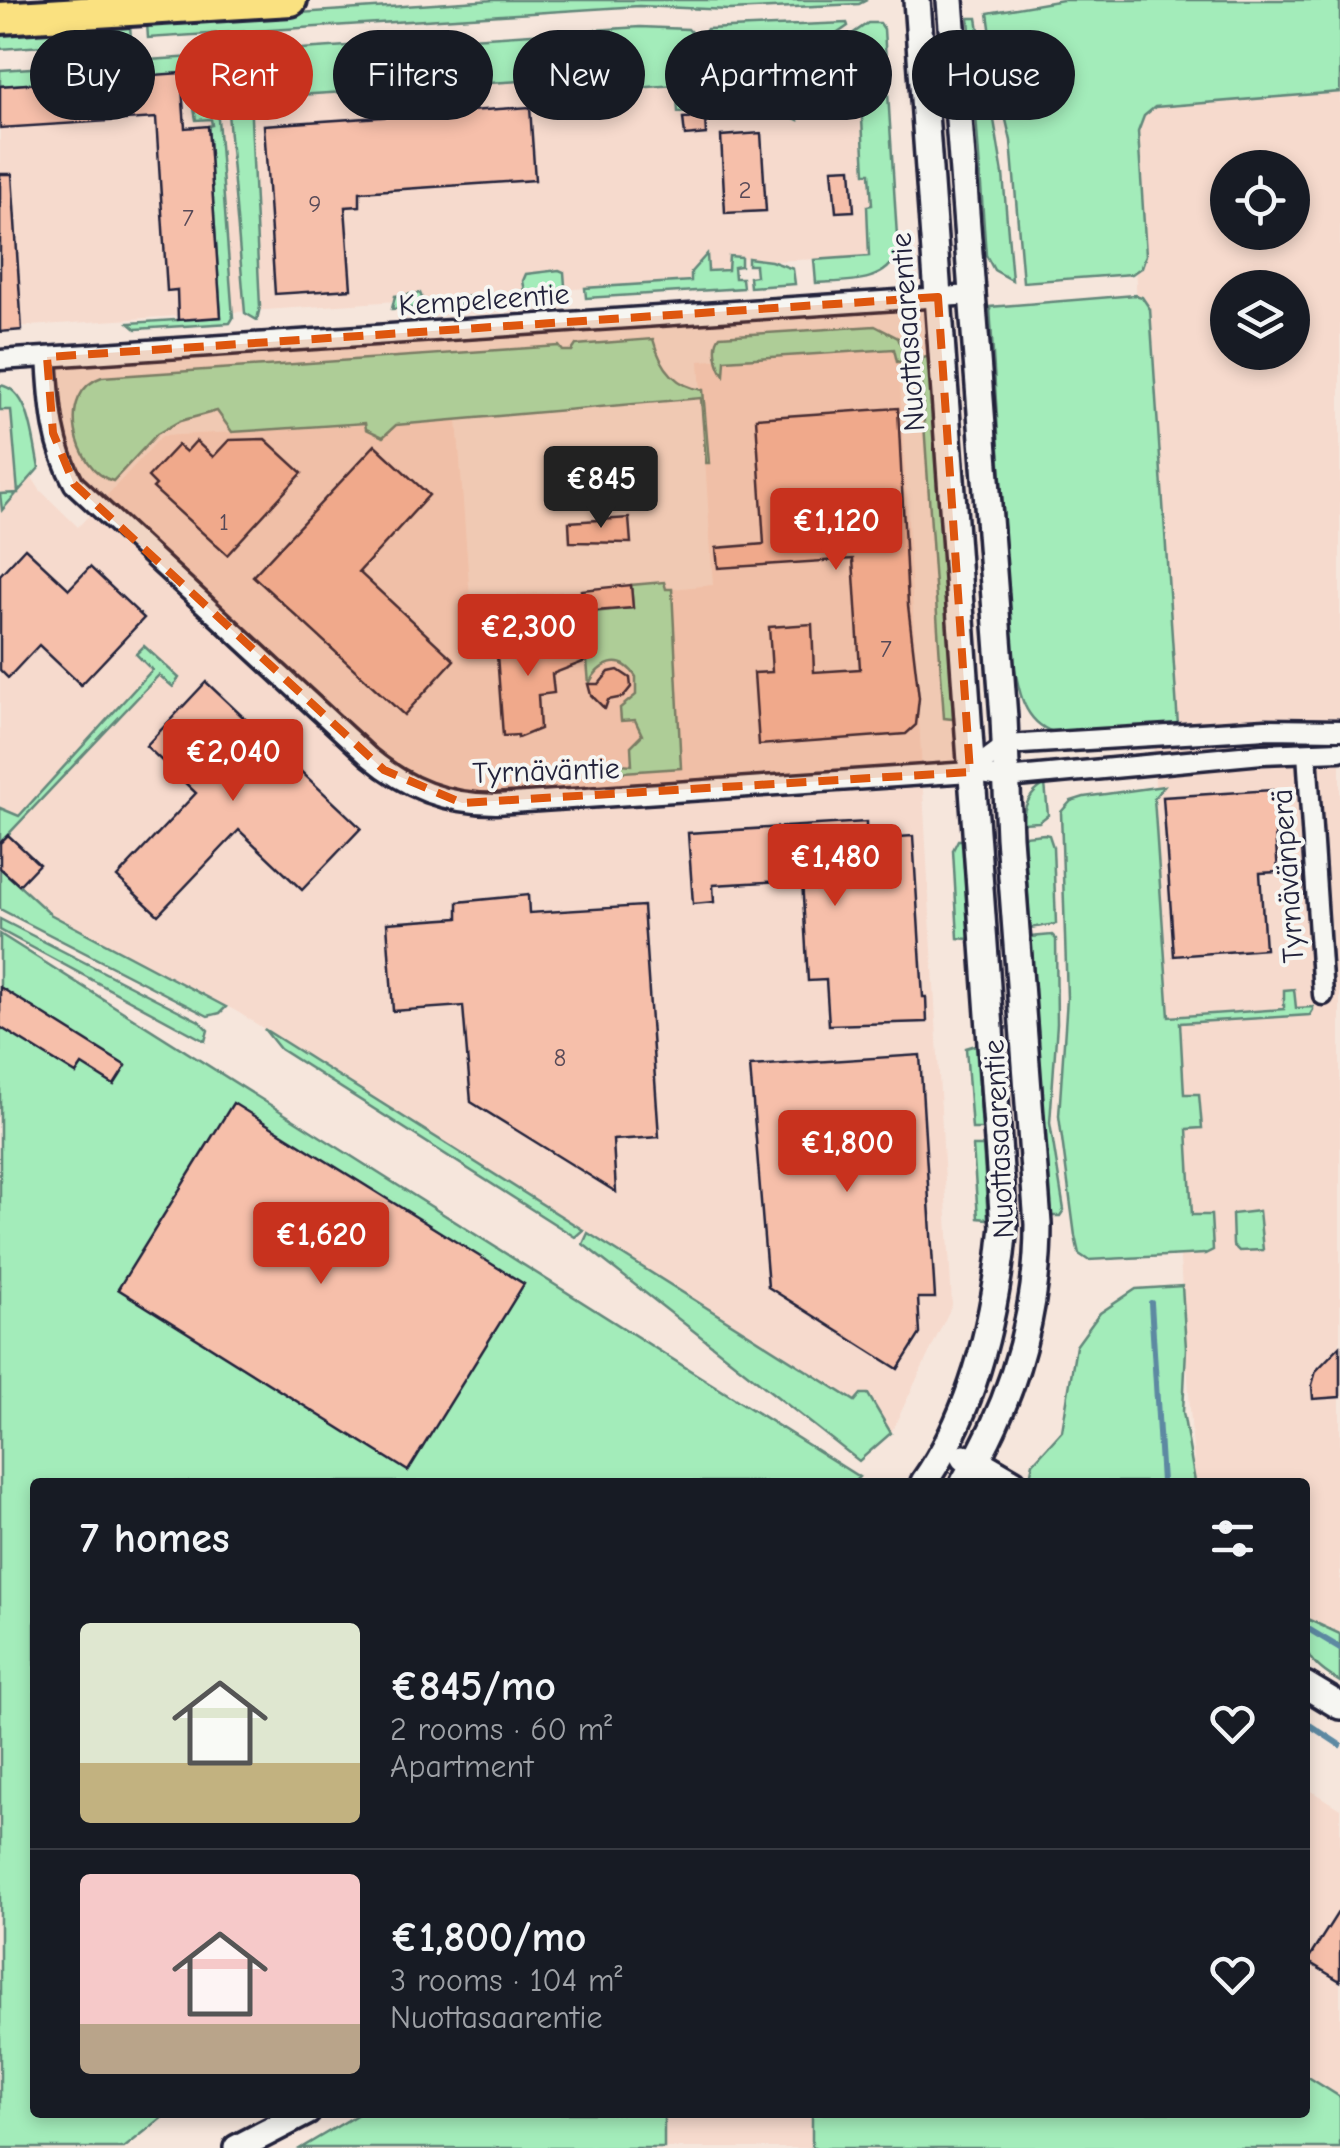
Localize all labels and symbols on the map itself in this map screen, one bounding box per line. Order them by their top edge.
house number: 2 [738,175,752,204]
house number: 9 [308,189,322,218]
house number: 7 [182,203,194,232]
street label: Nuottasaarentie [884,231,932,433]
street label: Kempeleentie [397,277,571,323]
pin: €845 [542,446,660,531]
pin: €1,120 [755,488,917,573]
house number: 1 [219,507,229,536]
pin: €2,300 [447,594,609,679]
house number: 7 [880,634,892,663]
pin: €2,040 [152,719,314,804]
street label: Tyrnäväntie [472,751,620,791]
street label: Tyrnävänperä [1264,788,1312,964]
pin: €1,480 [754,824,916,909]
street label: Nuottasaarentie [976,1039,1022,1239]
house number: 8 [554,1043,566,1072]
pin: €1,800 [766,1110,928,1195]
pin: €1,620 [240,1202,402,1287]

